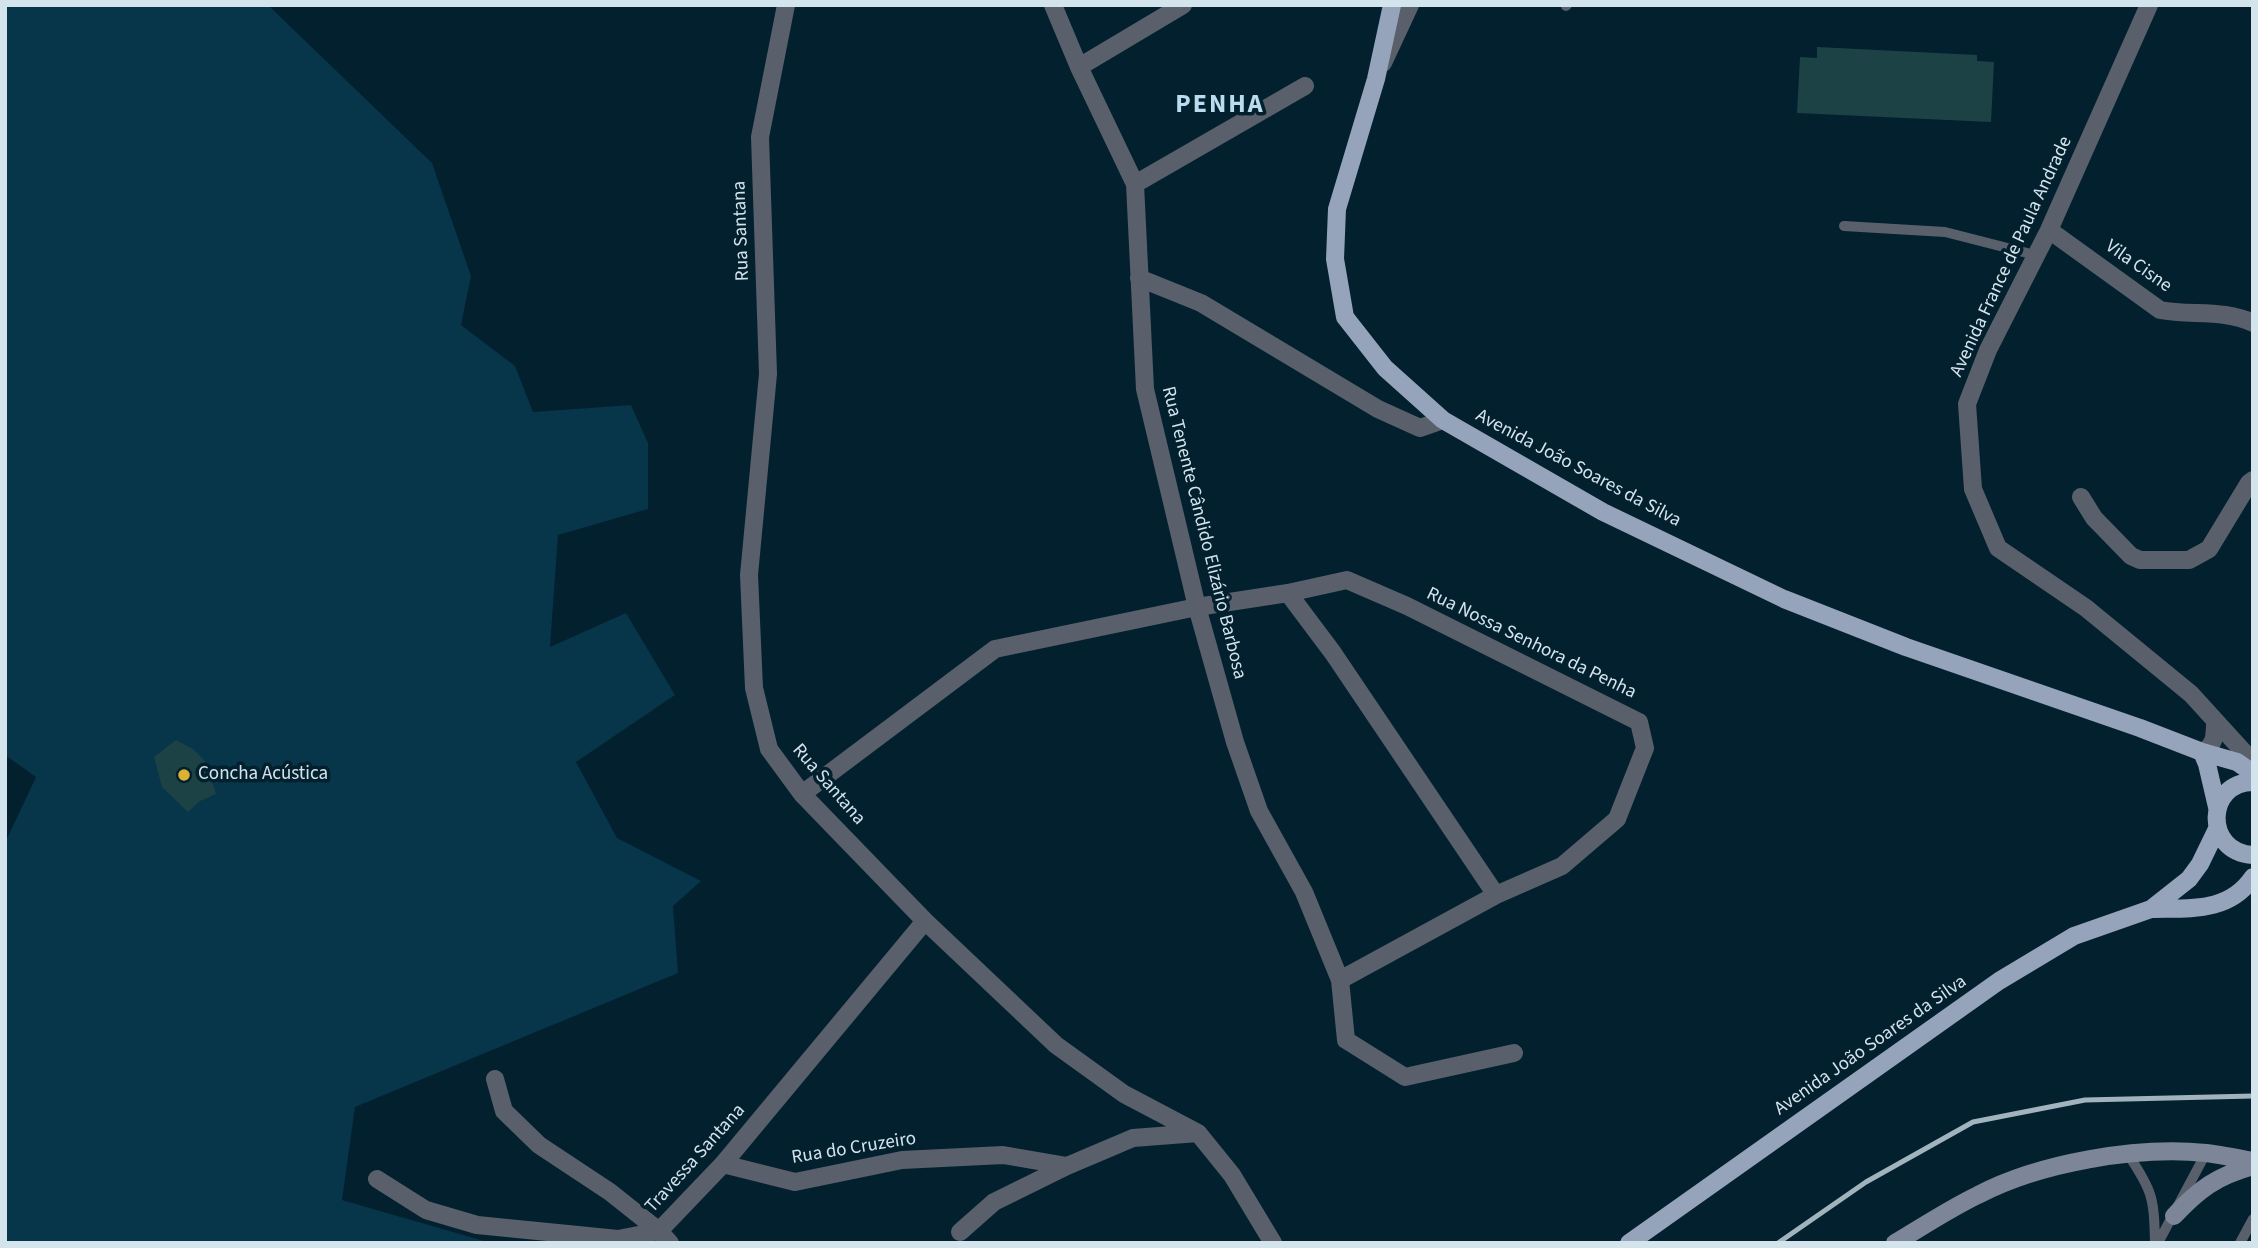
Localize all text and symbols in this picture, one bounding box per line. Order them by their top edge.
district label: PENHA [1176,90,1264,122]
street label: Avenida France de Paula Andrade [1946,133,2078,381]
street label: Rua Santana [729,181,755,281]
street label: Vila Cisne [2100,236,2176,298]
street label: Rua Tenente Cândido Elizário Barbosa [1156,384,1250,682]
street label: Avenida João Soares da Silva [1471,405,1685,533]
street label: Rua Nossa Senhora da Penha [1422,583,1640,705]
street label: Rua Santana [787,740,869,830]
place label: Concha Acústica [198,764,328,786]
marker: Concha Acústica [176,767,192,783]
street label: Avenida João Soares da Silva [1771,971,1971,1121]
street label: Travessa Santana [641,1100,751,1218]
street label: Rua do Cruzeiro [790,1128,918,1170]

